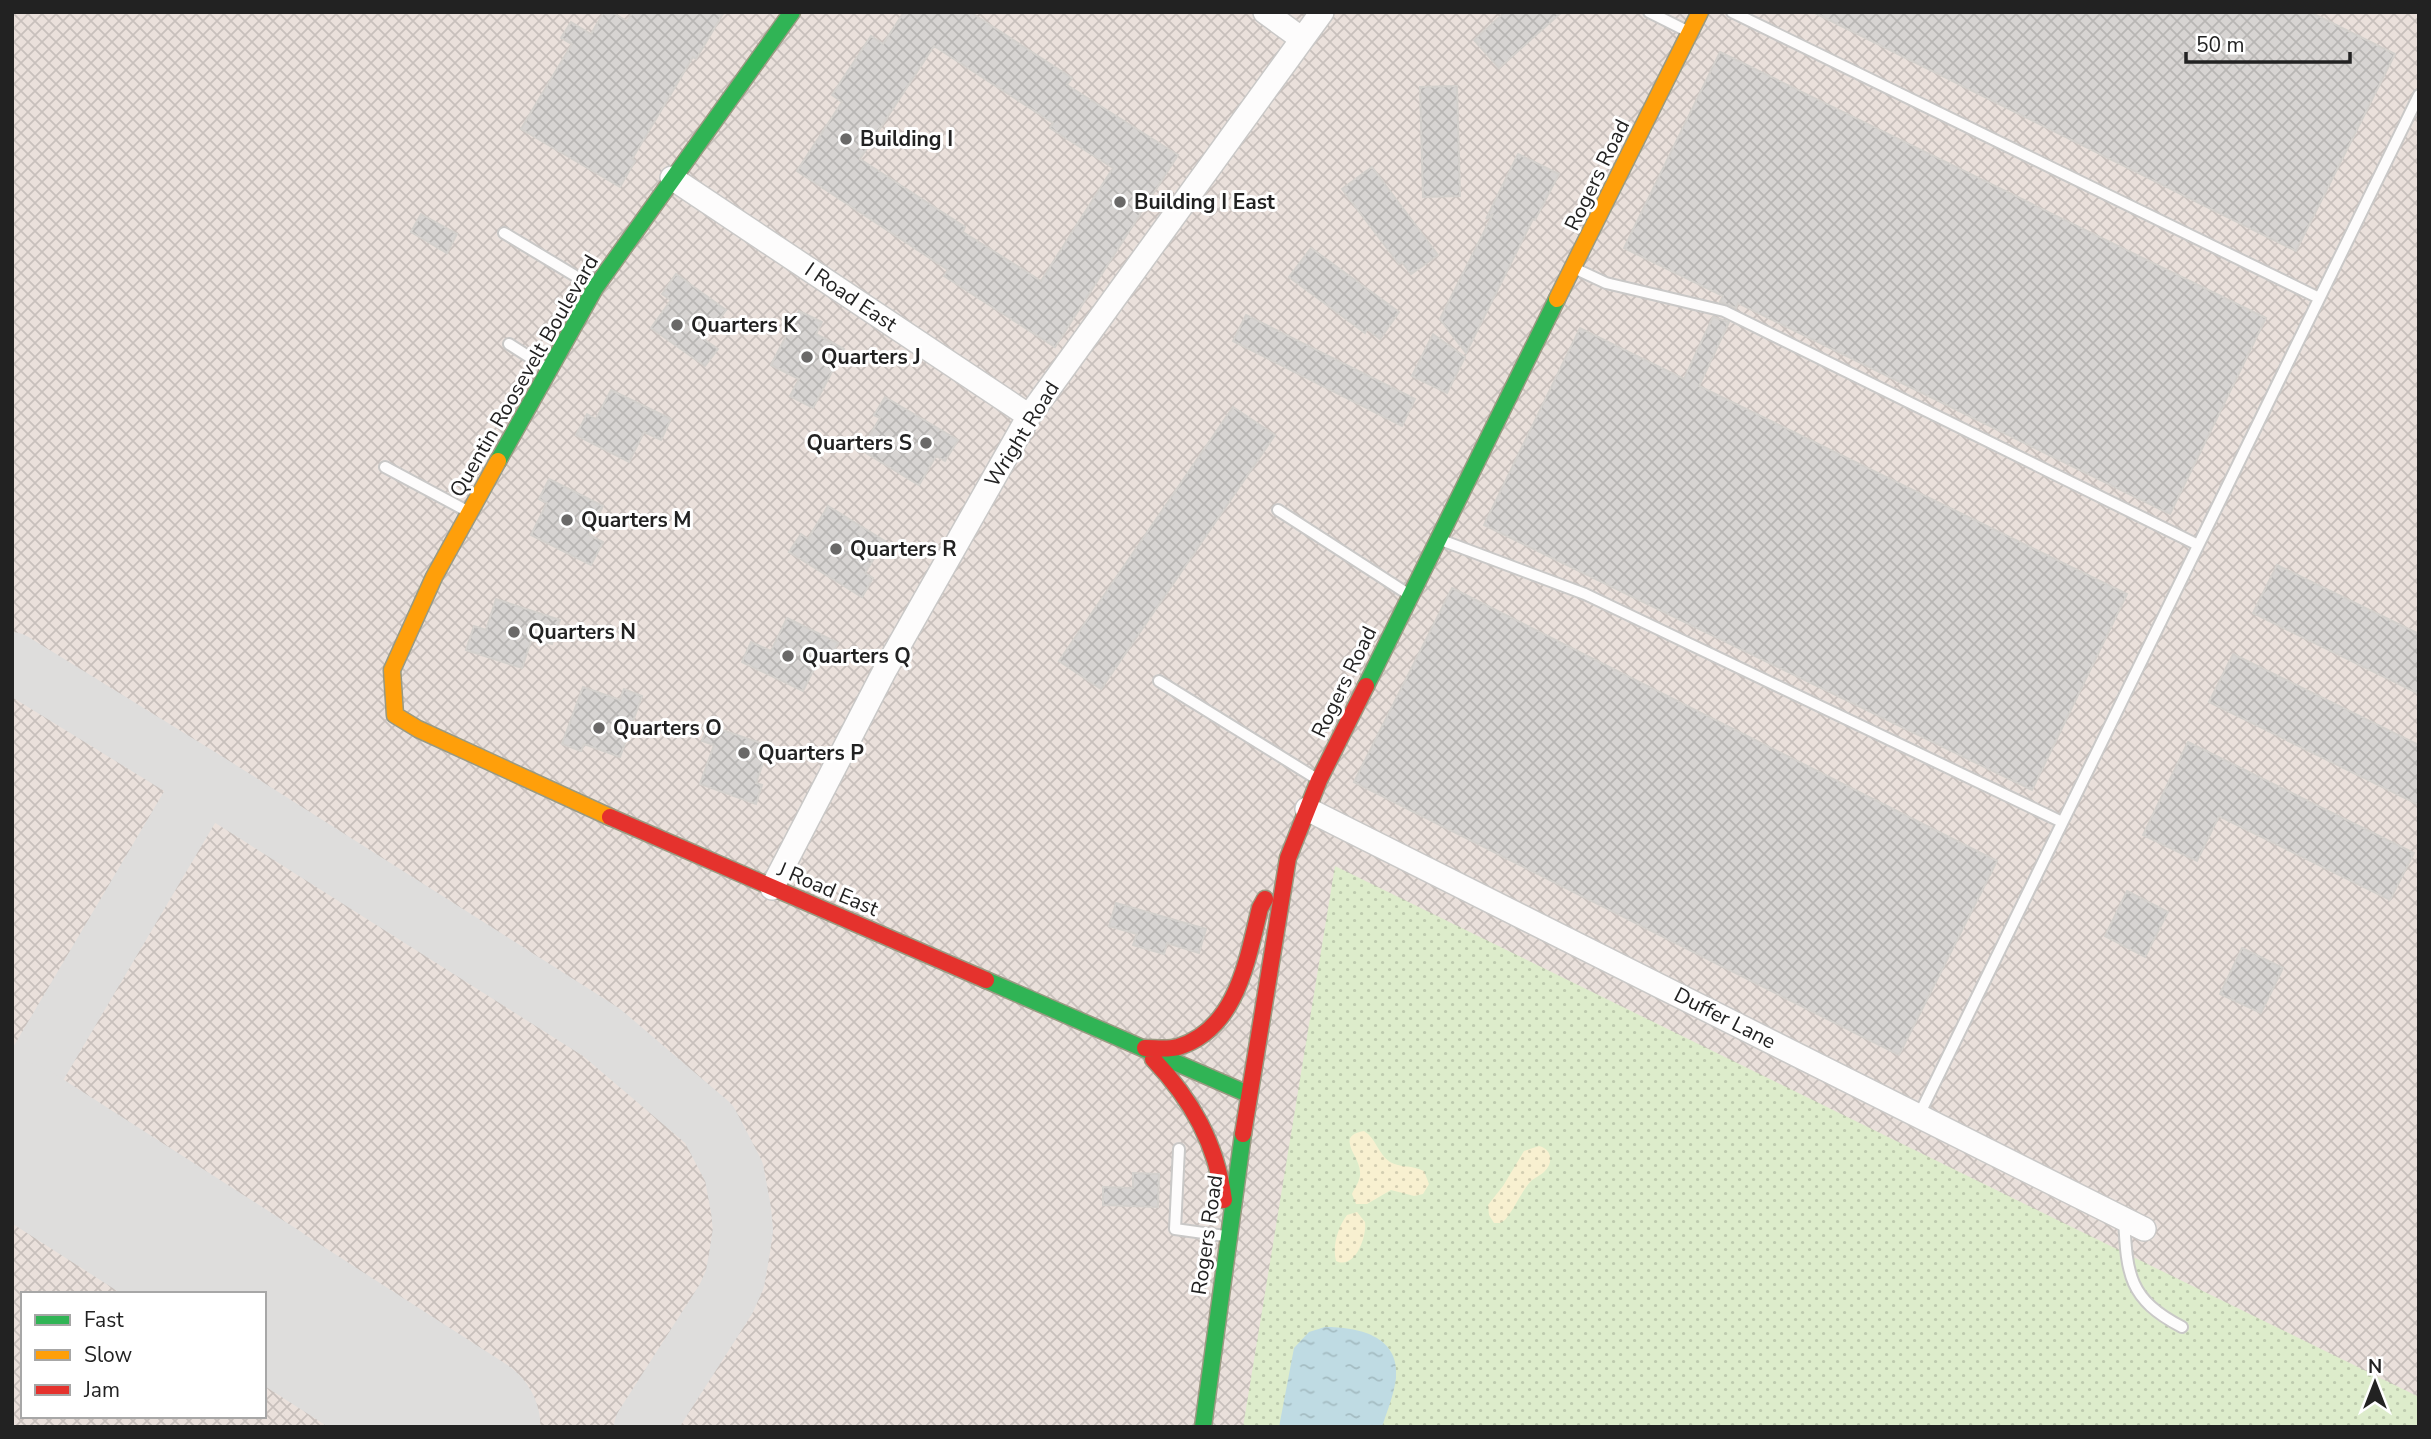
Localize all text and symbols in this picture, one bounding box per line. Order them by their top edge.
scale bar [2186,21,2350,65]
text: 50 m [2196,31,2245,59]
street label: Rogers Road [1558,115,1636,235]
place label: Building I [860,125,953,153]
marker: Building I [838,131,854,147]
place label: Building I East [1134,188,1276,216]
marker: Building I East [1112,194,1128,210]
street label: Quentin Roosevelt Boulevard [443,250,605,502]
street label: I Road East [799,256,903,338]
place label: Quarters K [691,311,798,339]
marker: Quarters K [669,317,685,333]
place label: Quarters J [821,343,921,371]
marker: Quarters J [799,349,815,365]
street label: Wright Road [978,376,1066,492]
place label: Quarters S [806,429,912,457]
marker: Quarters S [918,435,934,451]
place label: Quarters M [581,506,692,534]
marker: Quarters M [559,512,575,528]
place label: Quarters R [850,535,957,563]
marker: Quarters R [828,541,844,557]
place label: Quarters N [528,618,636,646]
street label: Rogers Road [1305,622,1383,742]
marker: Quarters N [506,624,522,640]
place label: Quarters Q [802,642,911,670]
marker: Quarters Q [780,648,796,664]
place label: Quarters O [613,714,722,742]
marker: Quarters O [591,720,607,736]
place label: Quarters P [758,739,864,767]
marker: Quarters P [736,745,752,761]
street label: J Road East [772,855,883,923]
street label: Duffer Lane [1669,980,1781,1056]
street label: Rogers Road [1185,1173,1229,1297]
legend [21,1292,266,1418]
text: Fast [84,1306,124,1334]
text: Slow [84,1341,133,1369]
north arrow [2340,1348,2410,1418]
text: N [2368,1354,2382,1380]
text: Jam [83,1376,120,1404]

